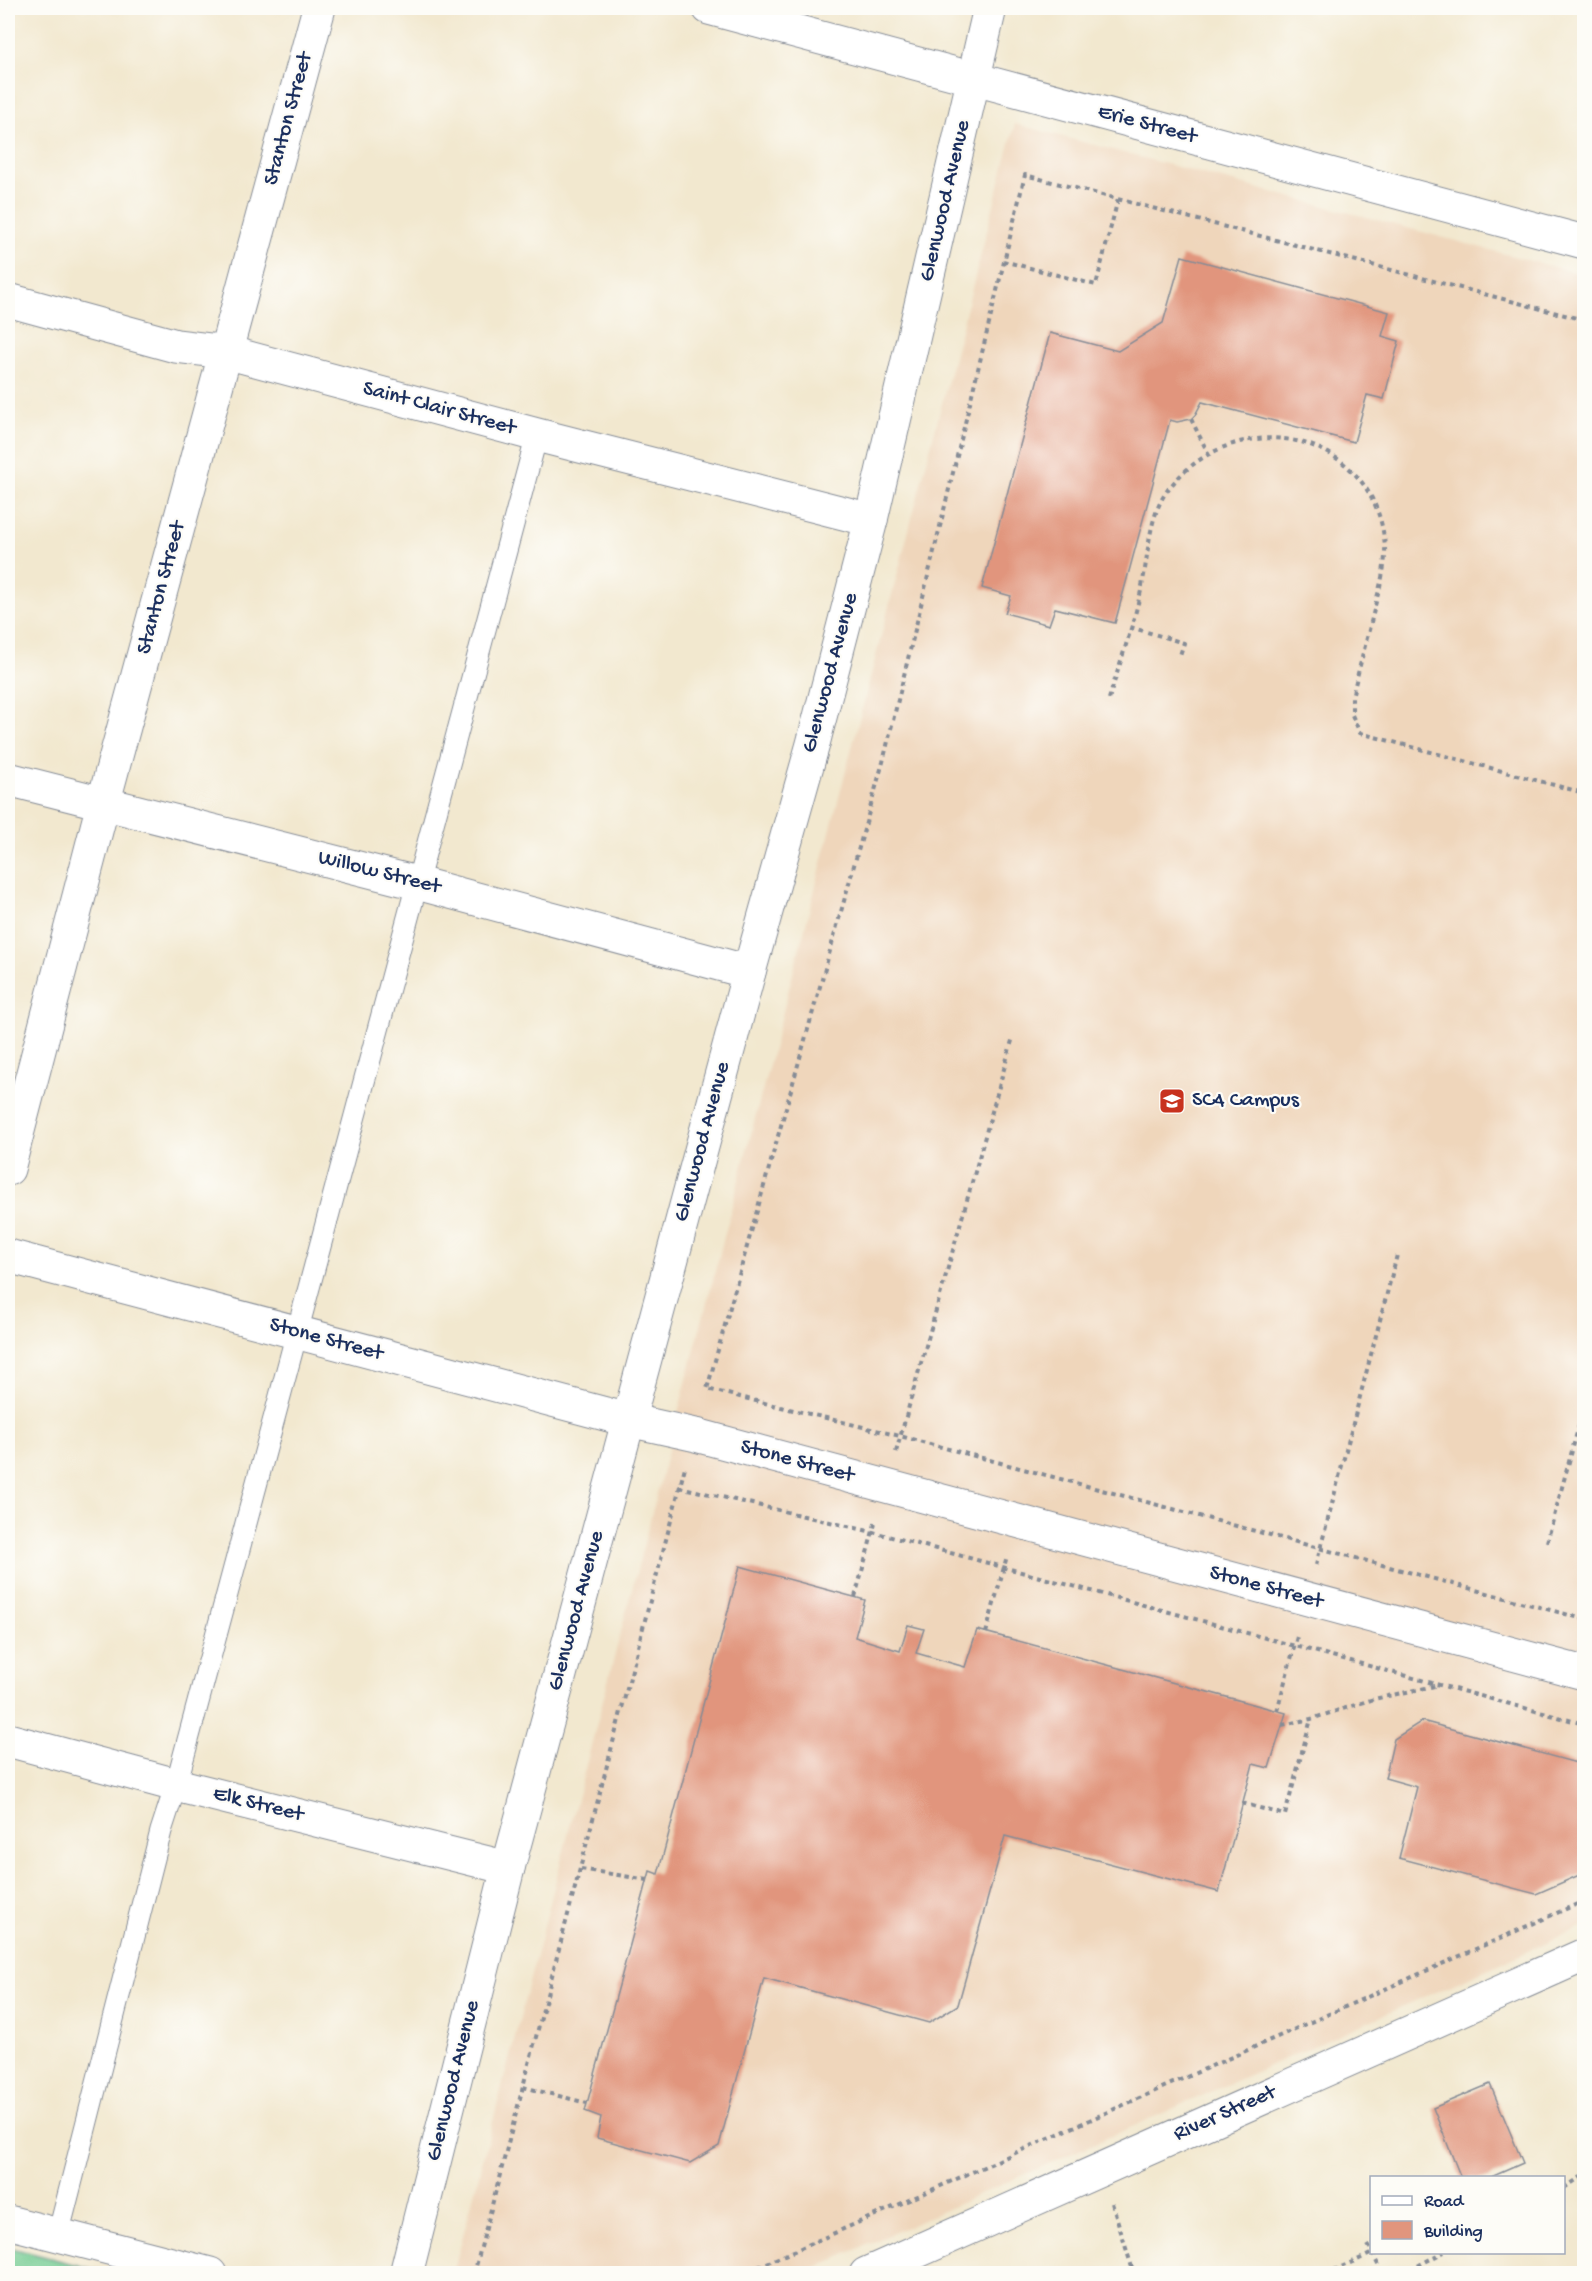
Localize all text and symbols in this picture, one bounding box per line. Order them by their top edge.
street label: Stanton Street [259,48,320,188]
street label: Erie Street [1095,99,1201,151]
street label: Glenwood Avenue [915,117,977,284]
street label: Saint Clair Street [360,376,520,442]
street label: Stanton Street [132,517,193,657]
street label: Glenwood Avenue [797,589,865,756]
street label: Willow Street [315,845,445,901]
street label: Glenwood Avenue [669,1058,737,1225]
school or university icon: SC4 Campus [1157,1086,1187,1116]
place label: SC4 Campus [1192,1088,1300,1114]
street label: Stone Street [266,1312,387,1368]
street label: Stone Street [737,1434,858,1490]
street label: Glenwood Avenue [543,1527,611,1694]
street label: Stone Street [1206,1560,1327,1616]
street label: Elk Street [210,1781,308,1829]
street label: Glenwood Avenue [421,1997,487,2164]
street label: River Street [1170,2079,1282,2148]
legend [1370,2176,1565,2254]
text: Road [1424,2192,1465,2213]
text: Building [1423,2222,1483,2243]

